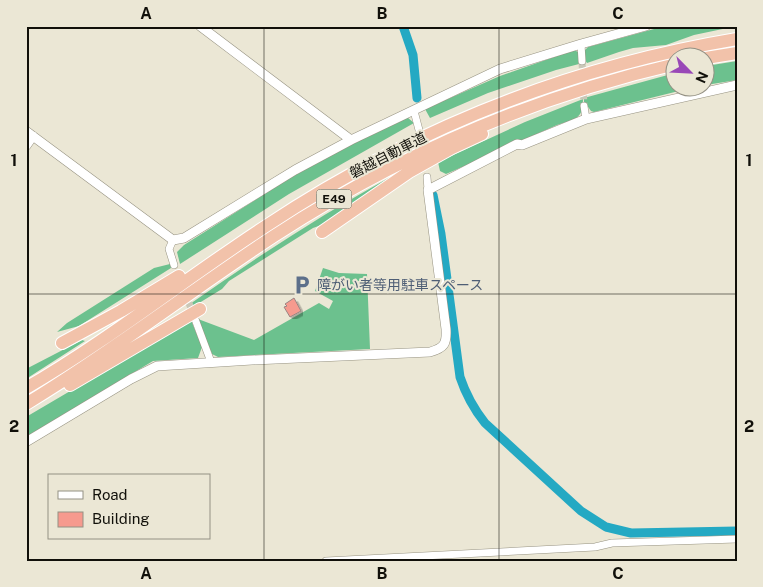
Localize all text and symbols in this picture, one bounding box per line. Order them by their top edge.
text: A [140,4,152,23]
text: B [377,4,388,23]
text: C [612,4,624,23]
north arrow [666,48,716,98]
text: N [692,69,711,86]
street label: 磐越自動車道 [347,129,429,181]
text: 1 [11,151,17,170]
text: 1 [746,151,752,170]
road number: E49 [316,190,352,208]
parking icon: 障がい者等用駐車スペース [291,274,313,296]
place label: 障がい者等用駐車スペース [317,277,483,293]
text: 2 [9,417,19,436]
text: 2 [744,417,754,436]
legend [48,474,210,540]
text: Road [92,486,128,503]
text: Building [92,510,150,527]
text: A [140,564,152,583]
text: B [377,564,388,583]
text: C [612,564,624,583]

